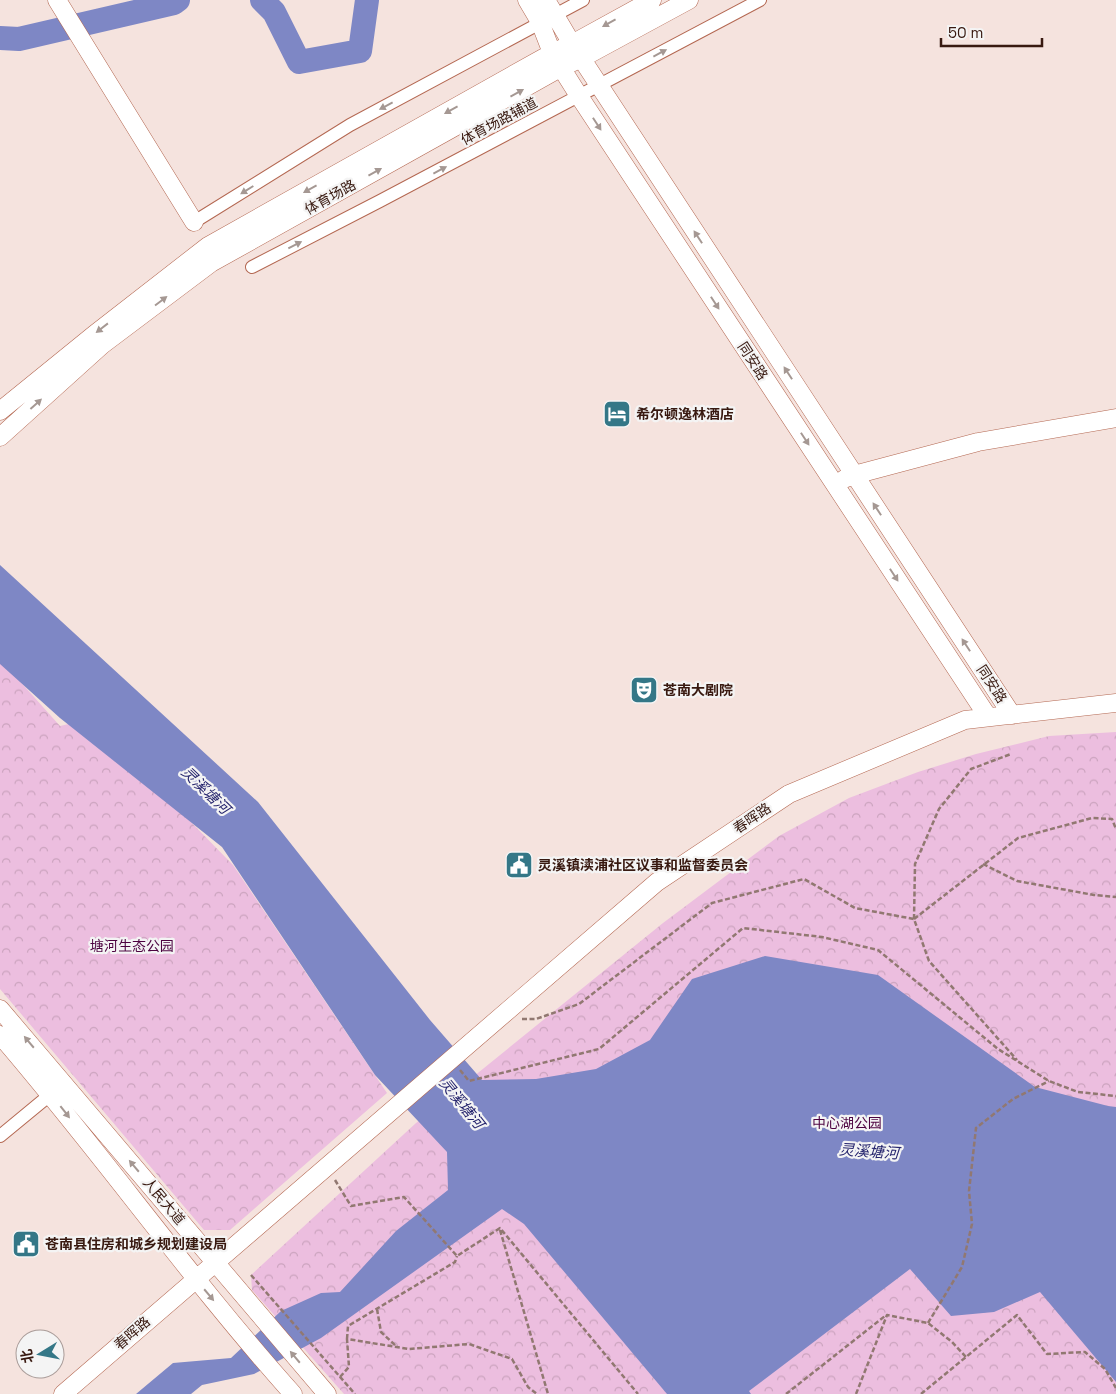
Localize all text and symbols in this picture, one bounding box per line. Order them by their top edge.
scale bar [941,15,1042,47]
one-way arrow [603,19,616,28]
text: 50 m [948,23,983,42]
one-way arrow [653,49,668,57]
one-way arrow [510,88,523,97]
street label: 体育场路辅道 [458,93,540,149]
one-way arrow [378,102,393,110]
one-way arrow [445,105,458,114]
one-way arrow [592,117,602,130]
one-way arrow [432,166,447,174]
one-way arrow [367,168,382,176]
street label: 体育场路 [301,176,359,218]
one-way arrow [240,185,253,195]
one-way arrow [302,185,317,193]
one-way arrow [694,230,703,244]
one-way arrow [288,241,302,249]
one-way arrow [154,295,167,306]
one-way arrow [711,296,720,310]
one-way arrow [96,322,109,333]
street label: 同安路 [734,338,772,384]
one-way arrow [783,366,792,380]
one-way arrow [30,399,43,410]
hotel icon: 希尔顿逸林酒店 [602,399,632,429]
place label: 希尔顿逸林酒店 [636,405,734,423]
one-way arrow [800,432,810,446]
one-way arrow [872,502,881,516]
one-way arrow [889,568,899,581]
one-way arrow [961,638,970,652]
street label: 同安路 [973,661,1011,707]
theatre icon: 苍南大剧院 [629,675,659,705]
place label: 苍南大剧院 [663,681,733,699]
water label: 灵溪塘河 [178,762,236,820]
street label: 春晖路 [730,799,774,837]
public building icon: 灵溪镇渎浦社区议事和监督委员会 [504,850,534,880]
place label: 灵溪镇渎浦社区议事和监督委员会 [538,856,748,874]
park label: 塘河生态公园 [90,937,174,955]
one-way arrow [23,1036,34,1049]
water label: 灵溪塘河 [436,1074,490,1135]
one-way arrow [60,1106,71,1119]
park label: 中心湖公园 [812,1114,882,1132]
water label: 灵溪塘河 [838,1139,903,1163]
one-way arrow [129,1160,140,1172]
street label: 人民大道 [139,1174,189,1228]
public building icon: 苍南县住房和城乡规划建设局 [11,1229,41,1259]
place label: 苍南县住房和城乡规划建设局 [45,1235,227,1253]
one-way arrow [204,1288,215,1301]
street label: 春晖路 [110,1312,154,1354]
north arrow [15,1329,65,1379]
text: 北 [17,1348,37,1365]
one-way arrow [290,1351,301,1364]

